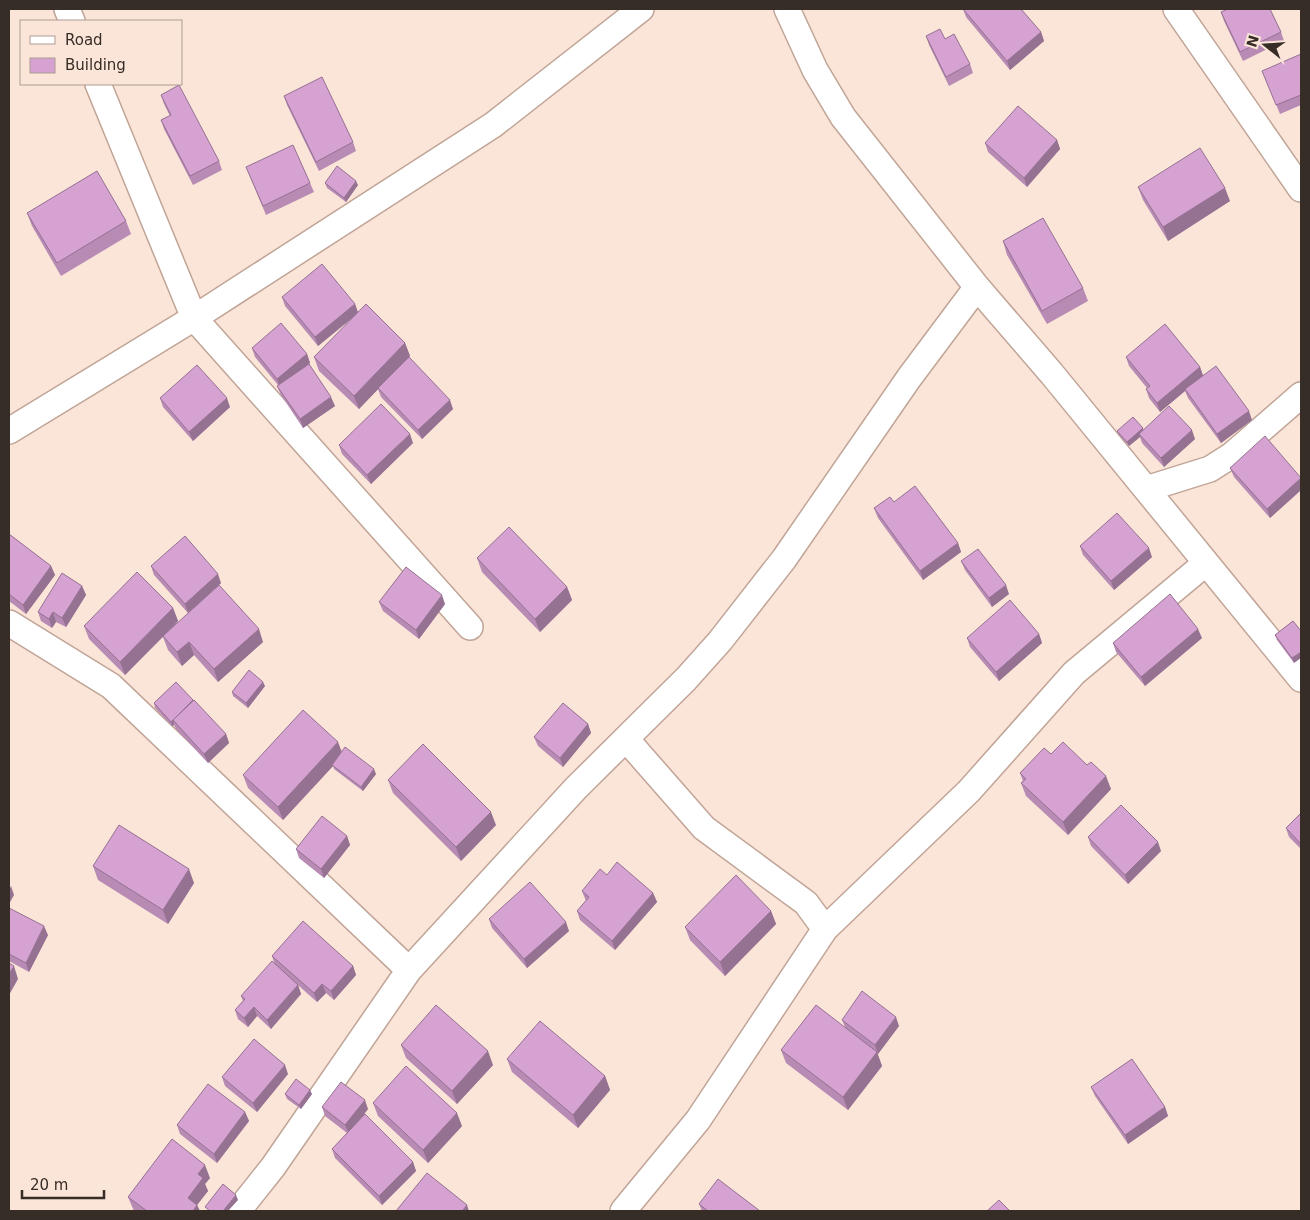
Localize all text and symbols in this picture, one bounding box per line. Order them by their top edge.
legend [20,20,182,85]
north arrow [1240,20,1290,70]
text: Road [65,31,103,49]
text: N [1243,33,1262,49]
text: Building [65,56,126,74]
scale bar [22,1168,105,1200]
text: 20 m [30,1176,68,1194]

